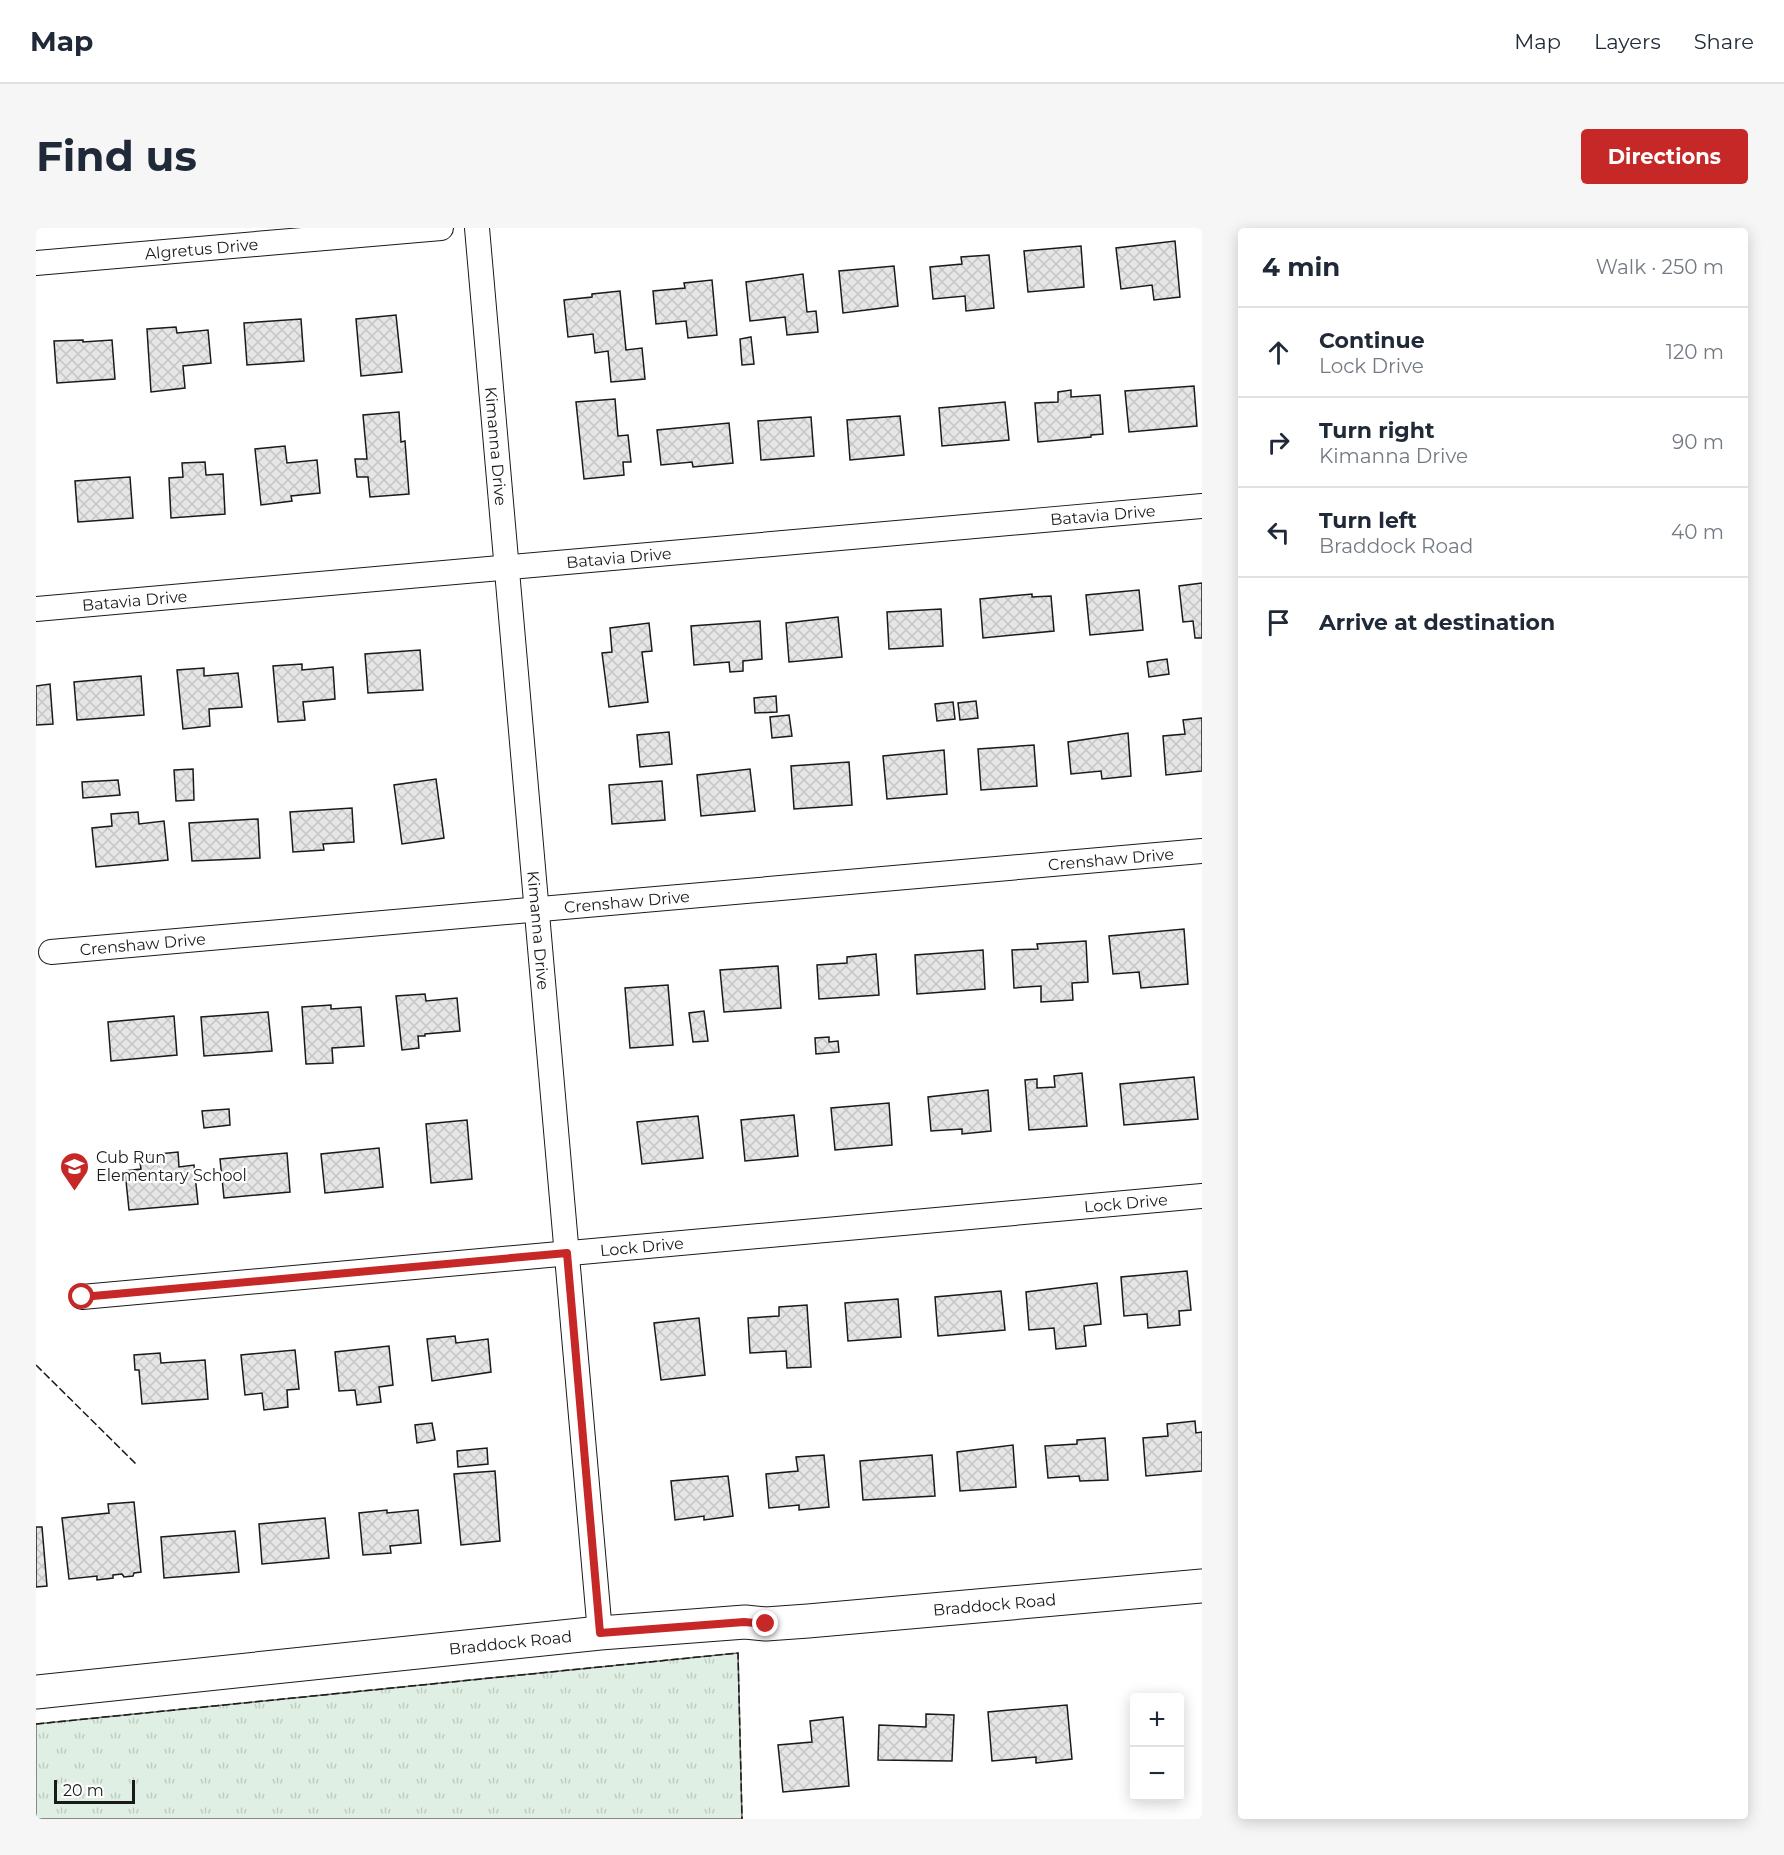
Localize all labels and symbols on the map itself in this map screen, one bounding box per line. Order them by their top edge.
street label: Algretus Drive [144,234,259,263]
street label: Kimanna Drive [481,386,511,506]
street label: Batavia Drive [1049,501,1156,529]
street label: Batavia Drive [565,543,672,572]
street label: Batavia Drive [81,586,188,614]
street label: Crenshaw Drive [1047,844,1175,874]
street label: Kimanna Drive [524,870,553,991]
street label: Crenshaw Drive [563,886,690,916]
street label: Crenshaw Drive [79,929,206,959]
place label: Cub Run Elementary School [96,1148,247,1185]
school or university icon: Cub Run Elementary School [59,1150,91,1192]
street label: Lock Drive [1083,1190,1168,1216]
street label: Lock Drive [599,1233,684,1260]
route start [68,1283,94,1309]
street label: Braddock Road [932,1589,1057,1619]
route end [752,1610,778,1636]
street label: Braddock Road [448,1626,573,1658]
scale bar [54,1777,135,1804]

